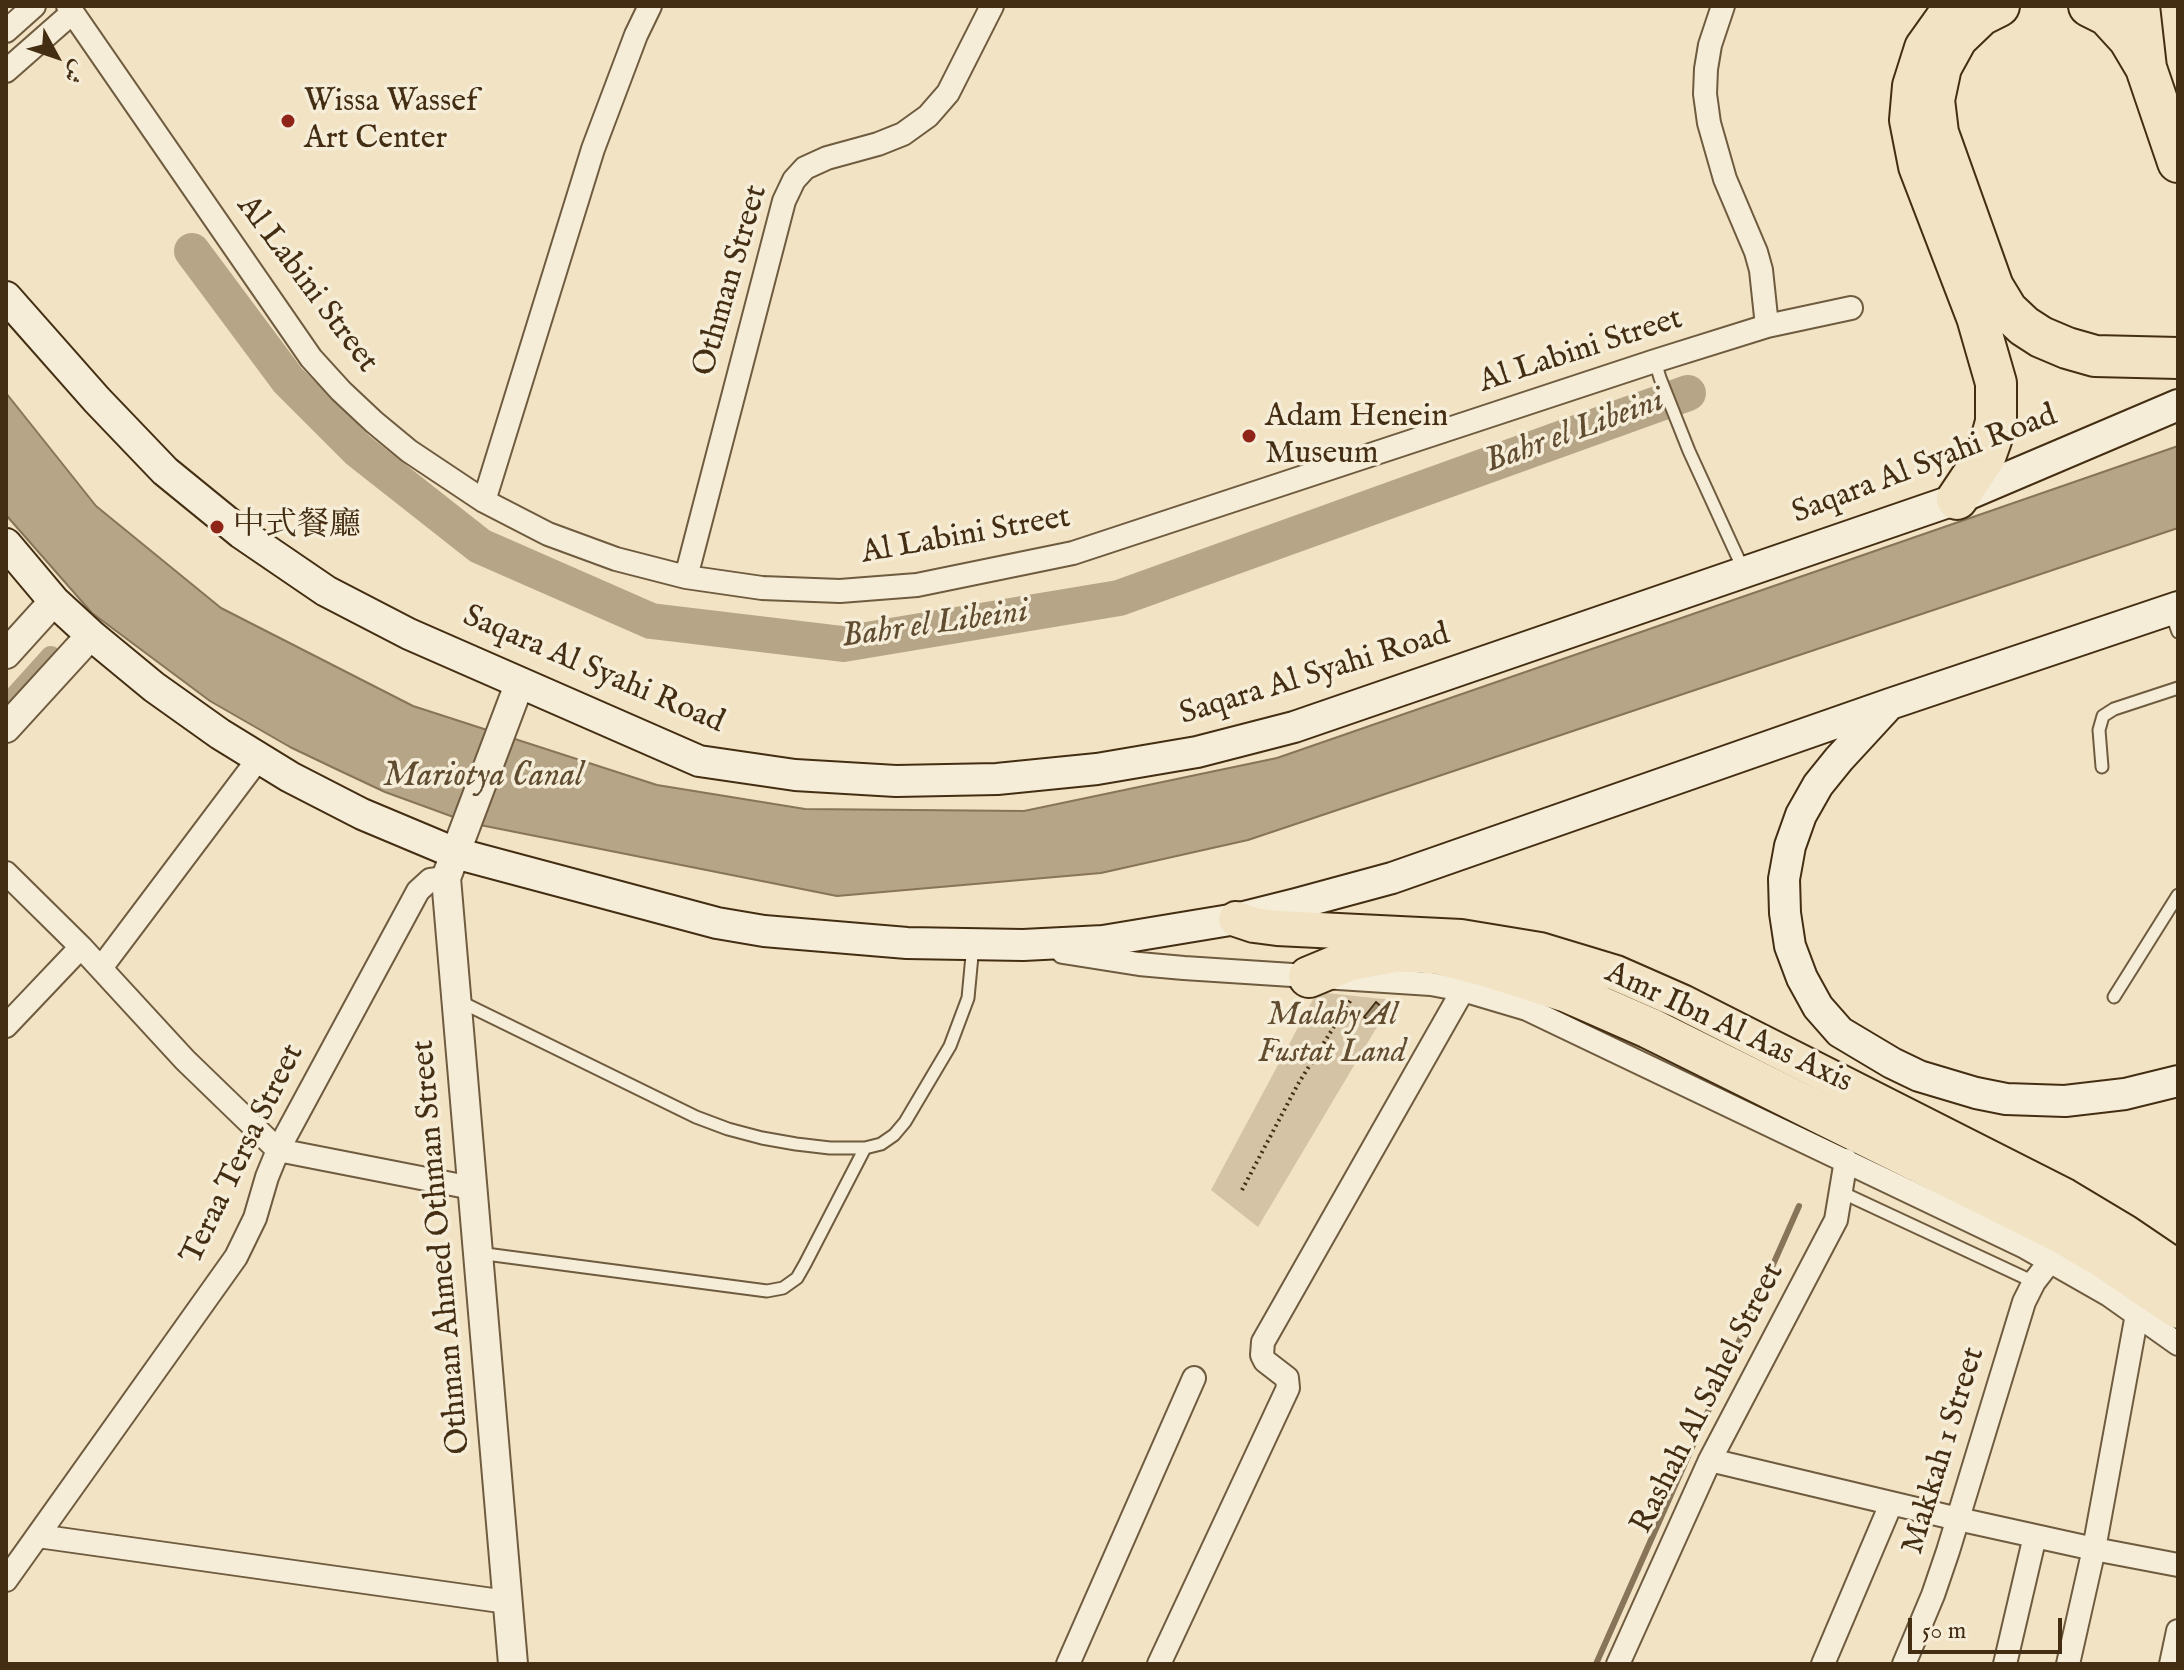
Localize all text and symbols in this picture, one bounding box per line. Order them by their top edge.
north arrow [16,16,96,96]
text: ش [57,54,92,89]
place label: Wissa Wassef Art Center [304,84,478,159]
marker: Wissa Wassef Art Center [279,112,297,130]
street label: Othman Street [686,181,778,381]
street label: Al Labini Street [227,189,385,381]
street label: Al Labini Street [1474,301,1688,403]
water label: Bahr el Libeini [1480,382,1670,484]
street label: Saqara Al Syahi Road [1787,398,2063,534]
place label: Adam Henein Museum [1265,399,1448,474]
marker: Adam Henein Museum [1240,427,1258,445]
street label: Al Labini Street [858,500,1074,574]
place label: 中式餐廳 [233,508,361,546]
marker: 中式餐廳 [208,518,226,536]
water label: Bahr el Libeini [839,593,1031,659]
street label: Saqara Al Syahi Road [457,599,729,743]
street label: Saqara Al Syahi Road [1175,617,1455,735]
water label: Mariotya Canal [383,758,583,798]
street label: Amr Ibn Al Aas Axis [1598,955,1858,1103]
park label: Malahy Al Fustat Land [1258,998,1406,1073]
street label: Othman Ahmed Othman Street [406,1038,480,1456]
street label: Teraa Tersa Street [174,1039,314,1271]
street label: Rashah Al Sahel Street [1624,1257,1794,1541]
street label: Makkah 1 Street [1895,1343,1995,1559]
scale bar [1912,1602,2066,1652]
text: 50 m [1922,1616,1966,1647]

